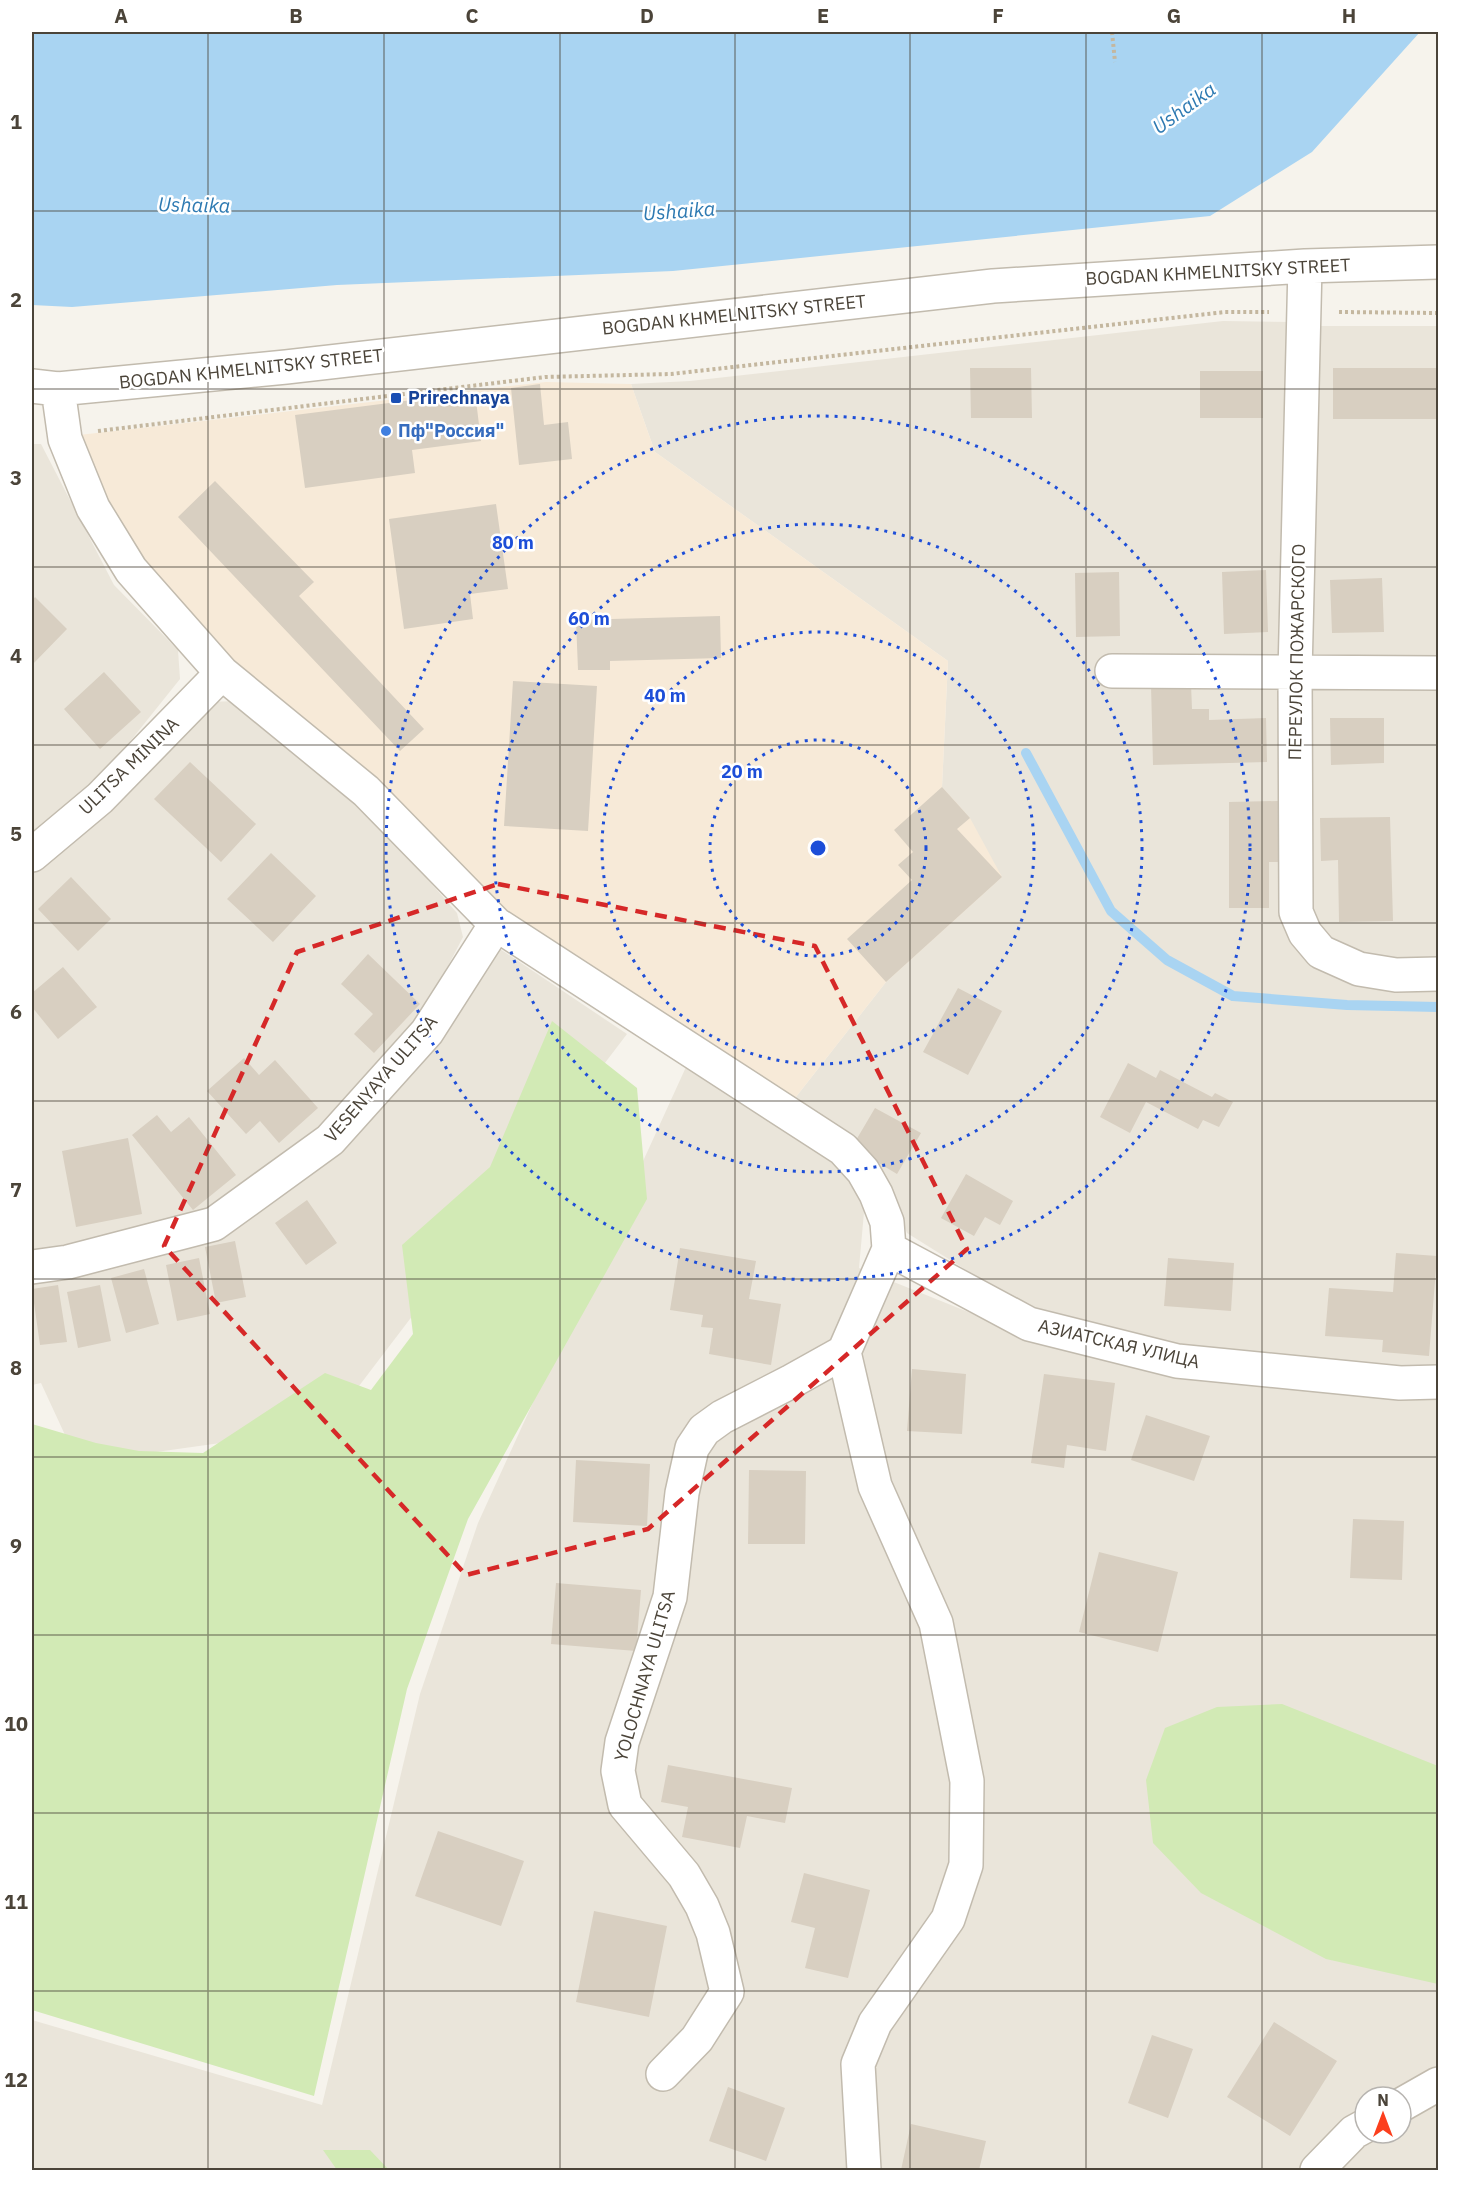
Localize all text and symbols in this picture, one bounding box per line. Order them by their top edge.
text: A [114,2,128,29]
text: B [289,2,303,29]
text: C [465,2,479,29]
text: D [640,2,654,29]
text: E [817,2,829,29]
text: F [992,2,1004,29]
text: G [1167,2,1181,29]
text: H [1342,2,1356,29]
water label: Ushaika [1146,75,1221,140]
text: 1 [10,108,22,135]
water label: Ushaika [158,190,230,219]
water label: Ushaika [642,195,716,226]
street label: BOGDAN KHMELNITSKY STREET [1085,253,1351,290]
text: 2 [10,286,22,313]
street label: BOGDAN KHMELNITSKY STREET [601,289,867,340]
street label: BOGDAN KHMELNITSKY STREET [118,343,384,394]
place label: Prirechnaya [408,386,510,409]
marker: Prirechnaya [389,391,403,405]
place label: Пф"Россия" [398,419,504,442]
marker: Пф"Россия" [379,424,393,438]
text: 3 [10,464,22,491]
text: 80 m [492,531,534,554]
street label: ПЕРЕУЛОК ПОЖАРСКОГО [1283,543,1310,761]
text: 60 m [568,607,610,630]
text: 4 [10,642,22,669]
text: 40 m [644,684,686,707]
street label: ULITSA MININA [74,712,184,819]
text: 20 m [721,760,763,783]
text: 5 [10,820,22,847]
centre of rings [808,838,828,858]
text: 6 [10,998,22,1025]
street label: VESENYAYA ULITSA [319,1010,442,1147]
text: 7 [10,1176,22,1203]
street label: АЗИАТСКАЯ УЛИЦА [1036,1314,1203,1373]
text: 8 [10,1354,22,1381]
text: 9 [10,1532,22,1559]
street label: YOLOCHNAYA ULITSA [609,1587,680,1764]
text: 10 [4,1710,28,1737]
text: 11 [4,1888,28,1915]
text: 12 [4,2066,28,2093]
north arrow [1353,2085,1413,2145]
text: N [1377,2090,1389,2110]

